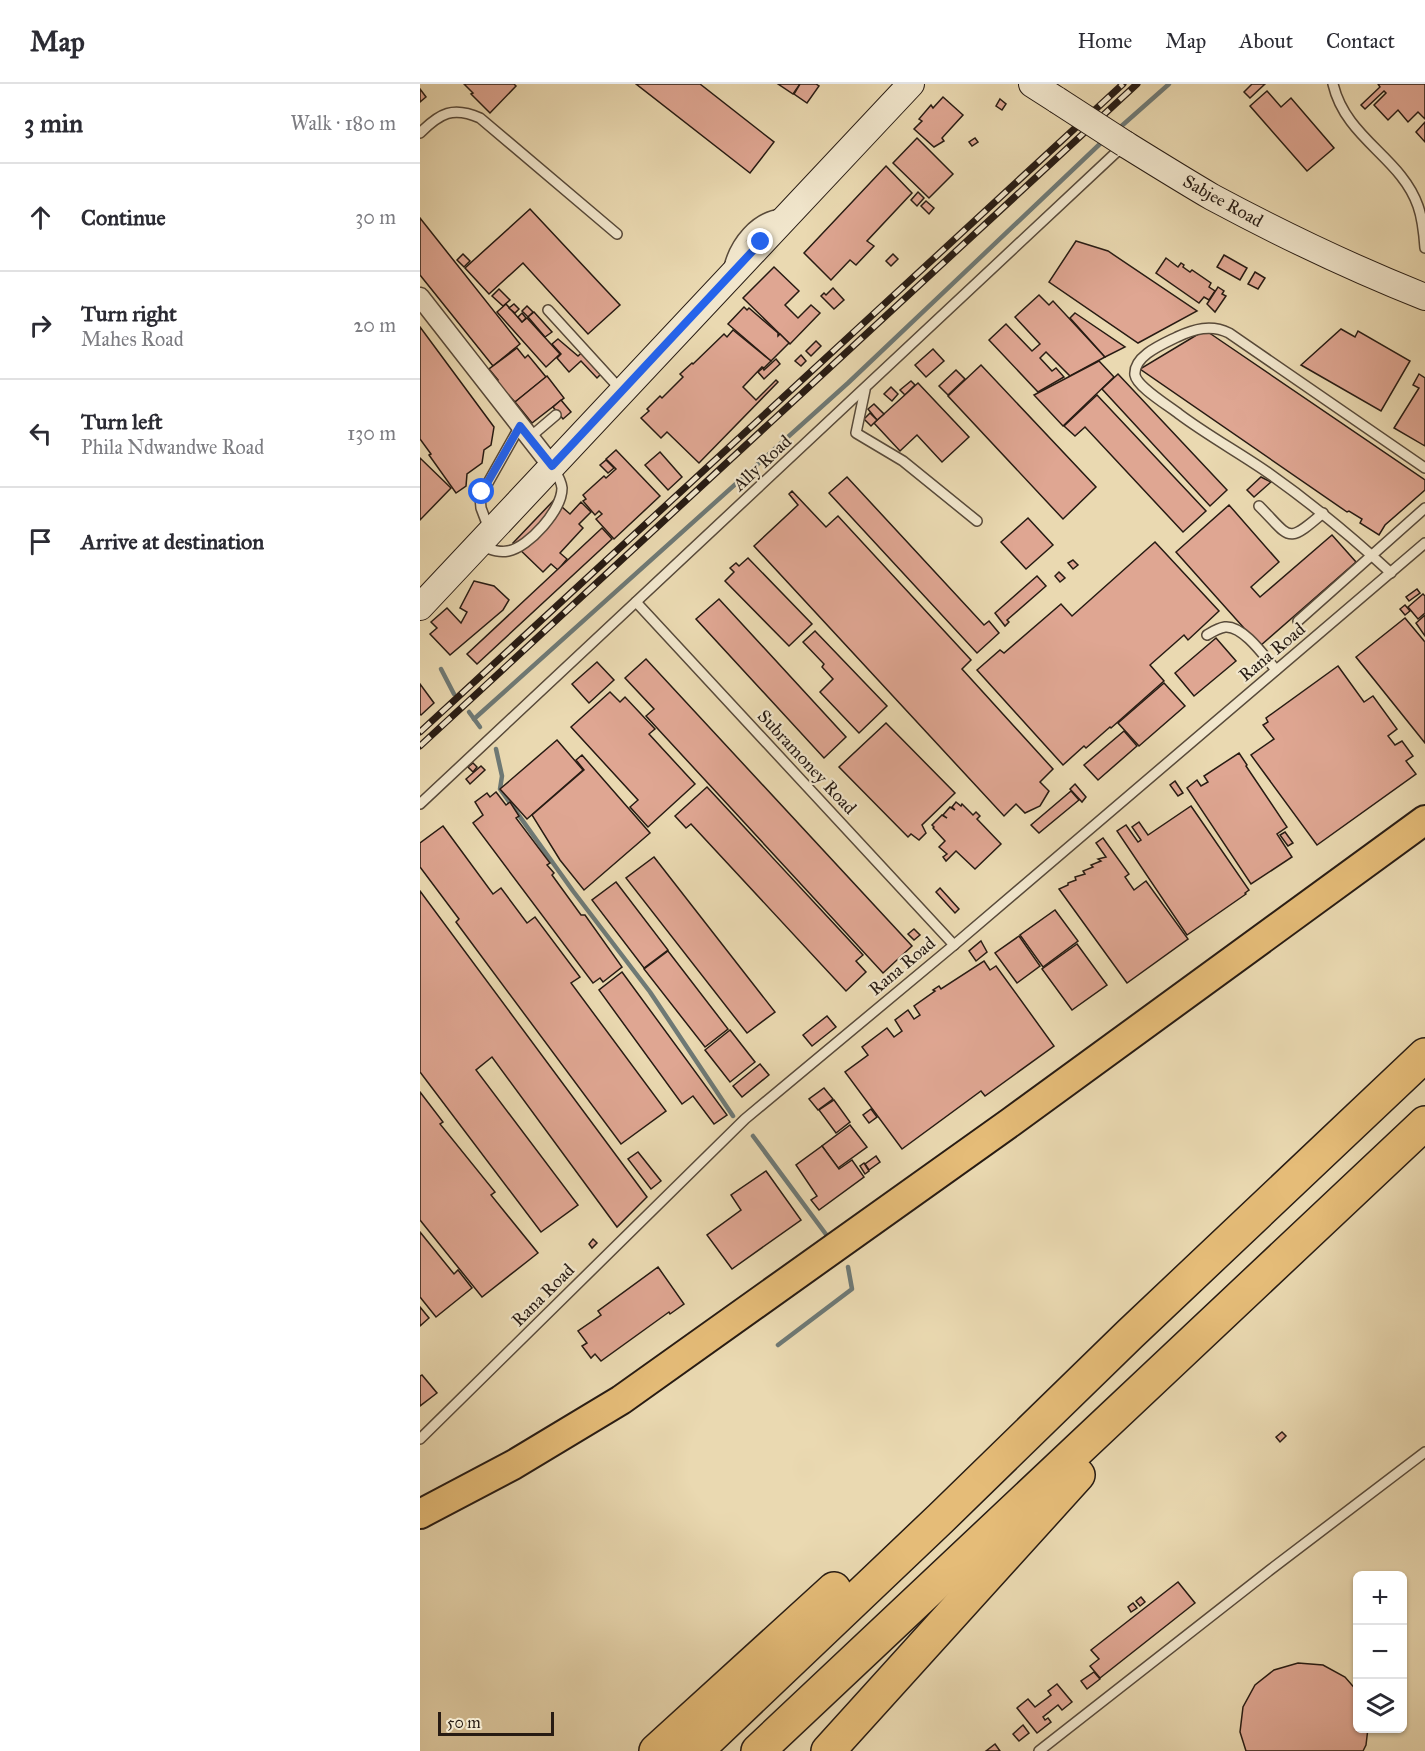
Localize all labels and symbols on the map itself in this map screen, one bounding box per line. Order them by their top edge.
street label: Sabjee Road [1179,170,1267,232]
route end [747,228,773,254]
street label: Ally Road [727,430,796,496]
route start [468,478,494,504]
street label: Rana Road [1234,618,1310,686]
street label: Subramoney Road [753,705,861,819]
street label: Rana Road [864,932,940,1000]
street label: Rana Road [507,1259,579,1331]
scale bar [438,1709,554,1736]

